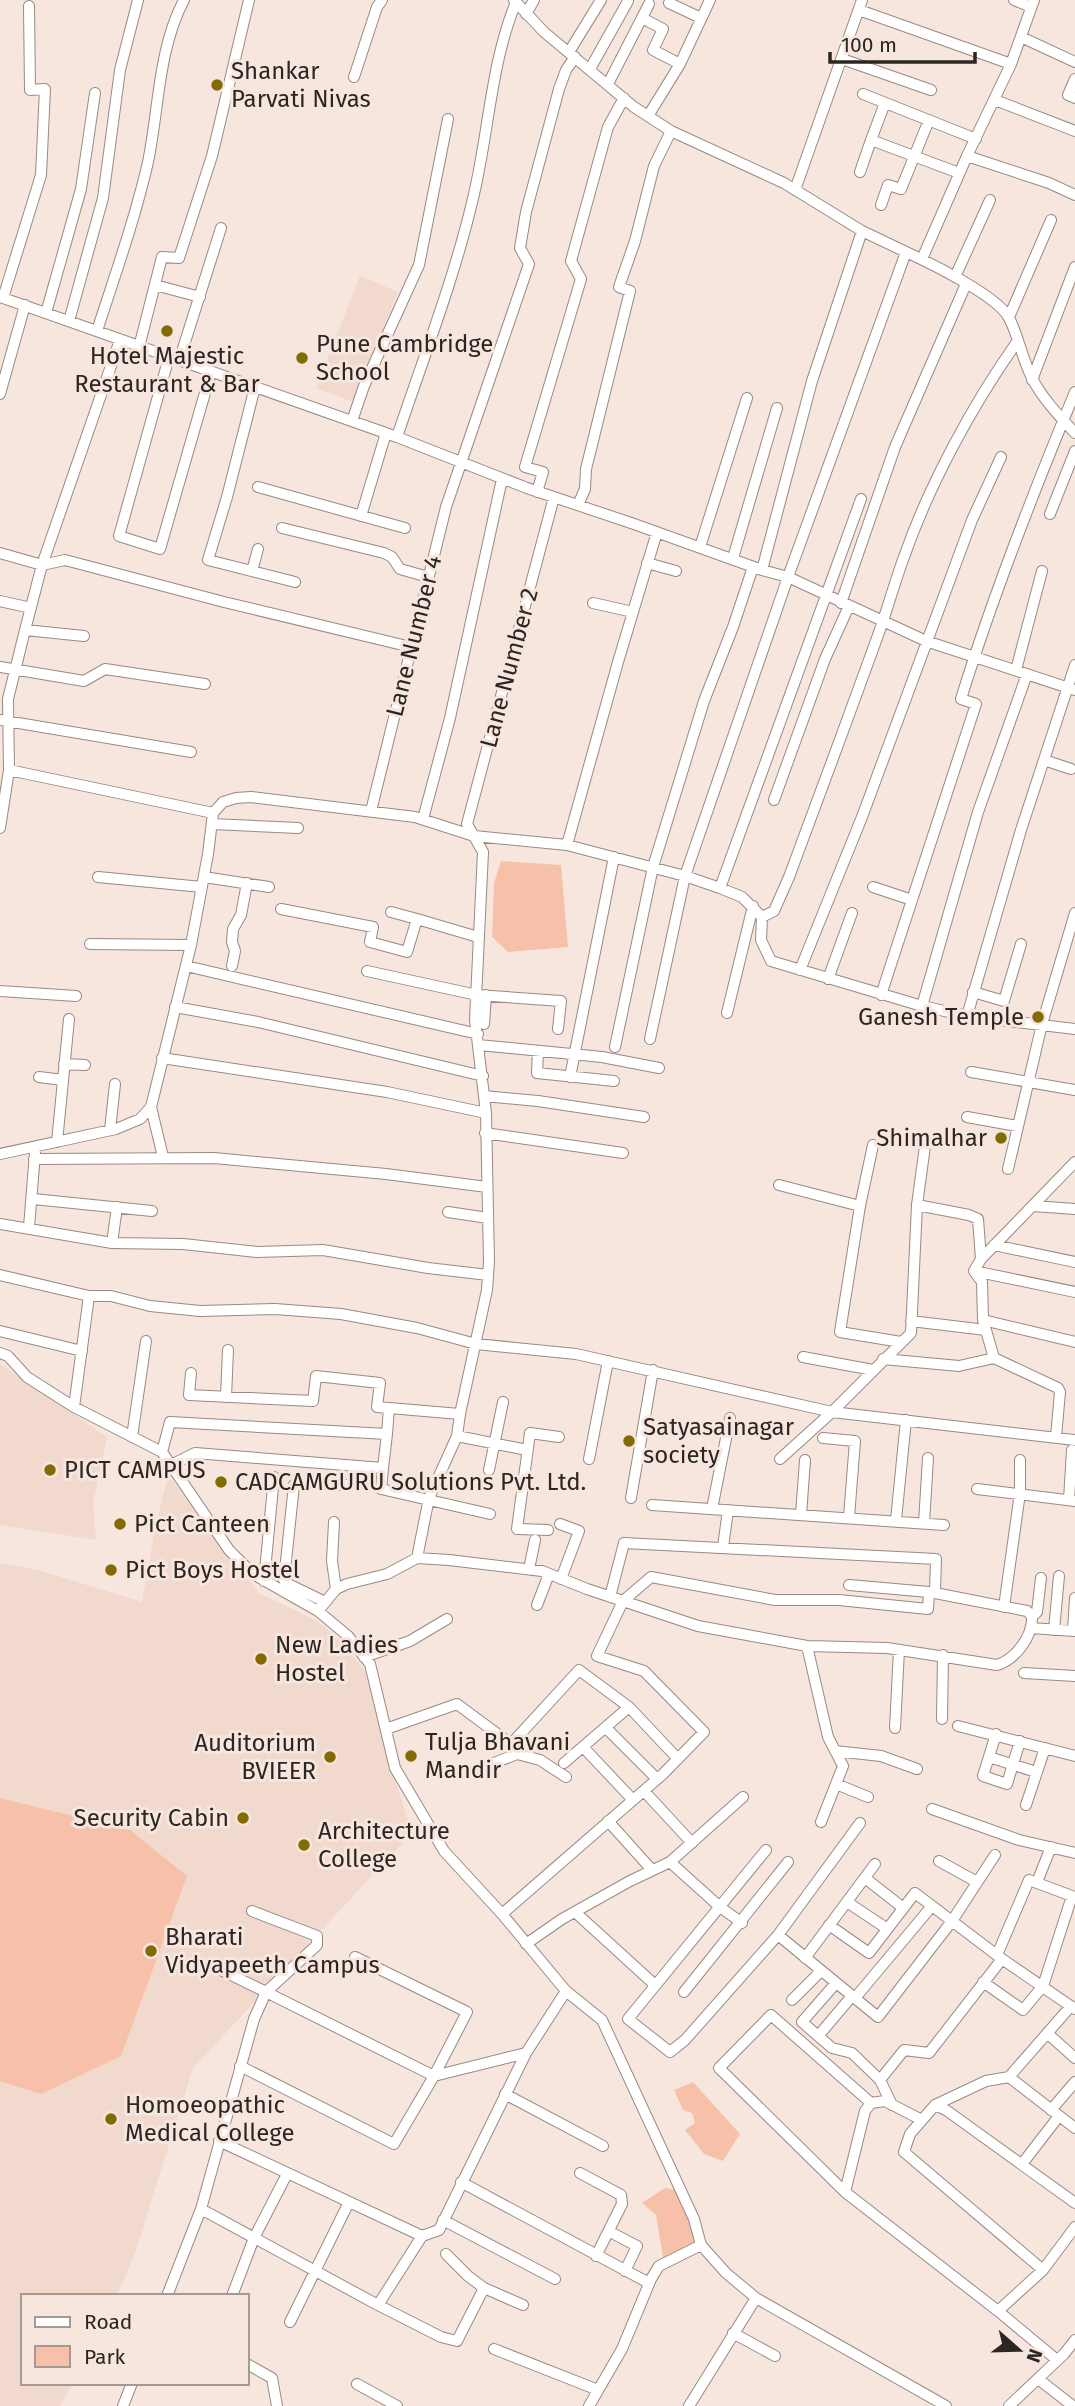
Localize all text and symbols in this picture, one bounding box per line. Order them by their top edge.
scale bar [830,21,975,65]
text: 100 m [841,32,897,58]
place label: Shankar Parvati Nivas [231,57,371,113]
marker: Shankar Parvati Nivas [209,77,225,93]
marker: Hotel Majestic Restaurant & Bar [159,323,175,339]
place label: Pune Cambridge School [316,330,493,386]
place label: Hotel Majestic Restaurant & Bar [74,342,260,398]
marker: Pune Cambridge School [294,350,310,366]
street label: Lane Number 4 [380,552,448,719]
street label: Lane Number 2 [474,585,544,751]
place label: Ganesh Temple [858,1003,1024,1031]
marker: Ganesh Temple [1030,1009,1046,1025]
place label: Shimalhar [876,1124,988,1152]
marker: Shimalhar [993,1130,1009,1146]
place label: Satyasainagar society [643,1413,795,1469]
marker: Satyasainagar society [621,1433,637,1449]
place label: PICT CAMPUS [64,1456,206,1484]
marker: PICT CAMPUS [42,1462,58,1478]
place label: CADCAMGURU Solutions Pvt. Ltd. [235,1468,586,1496]
marker: CADCAMGURU Solutions Pvt. Ltd. [213,1474,229,1490]
place label: Pict Canteen [134,1510,270,1538]
marker: Pict Canteen [112,1516,128,1532]
place label: Pict Boys Hostel [125,1556,300,1584]
marker: Pict Boys Hostel [103,1562,119,1578]
place label: New Ladies Hostel [275,1631,398,1687]
marker: New Ladies Hostel [253,1651,269,1667]
place label: Tulja Bhavani Mandir [425,1728,570,1784]
place label: Auditorium BVIEER [194,1729,316,1785]
marker: Tulja Bhavani Mandir [403,1748,419,1764]
marker: Auditorium BVIEER [322,1749,338,1765]
place label: Security Cabin [74,1804,229,1832]
marker: Security Cabin [235,1810,251,1826]
place label: Architecture College [318,1817,450,1873]
marker: Architecture College [296,1837,312,1853]
place label: Bharati Vidyapeeth Campus [165,1923,380,1979]
marker: Bharati Vidyapeeth Campus [143,1943,159,1959]
place label: Homoeopathic Medical College [125,2091,295,2147]
marker: Homoeopathic Medical College [103,2111,119,2127]
legend [21,2294,248,2385]
text: Road [84,2309,132,2335]
north arrow [984,2315,1054,2385]
text: Park [84,2344,126,2370]
text: N [1022,2346,1047,2366]

